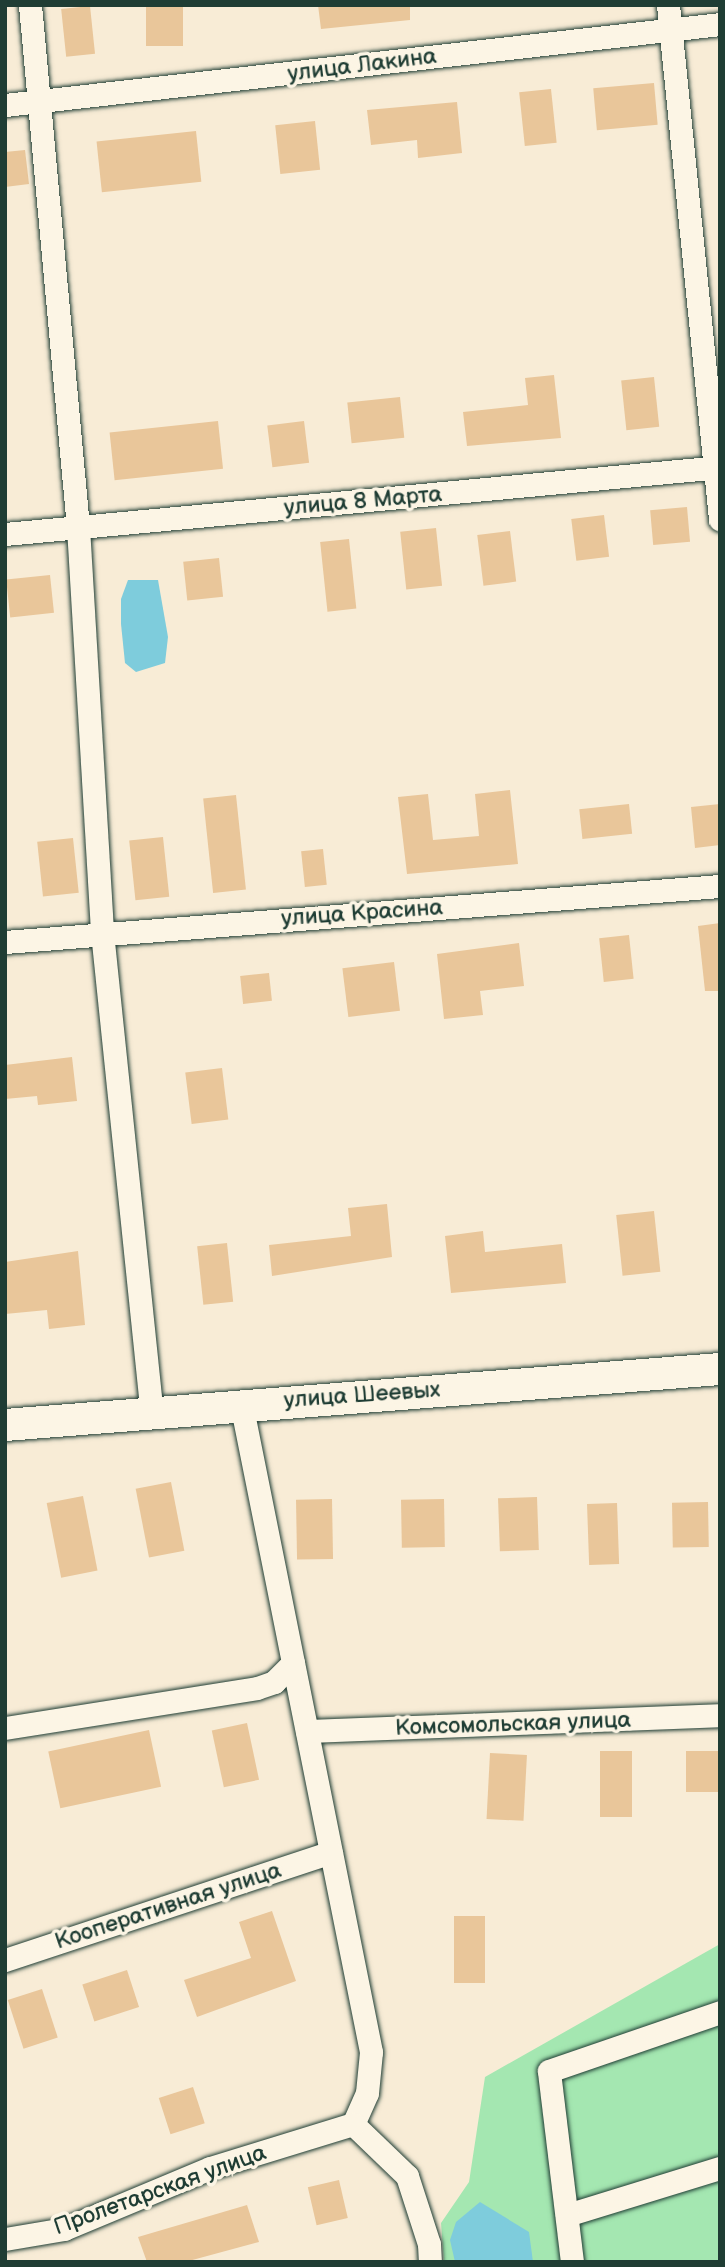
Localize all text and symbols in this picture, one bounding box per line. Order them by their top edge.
street label: улица Лакина [286,42,438,88]
street label: улица 8 Марта [283,480,443,522]
street label: улица Красина [280,894,444,932]
street label: улица Шеевых [283,1376,441,1414]
street label: Комсомольская улица [395,1706,631,1742]
street label: Кооперативная улица [51,1856,285,1956]
street label: Пролетарская улица [50,2139,270,2241]

